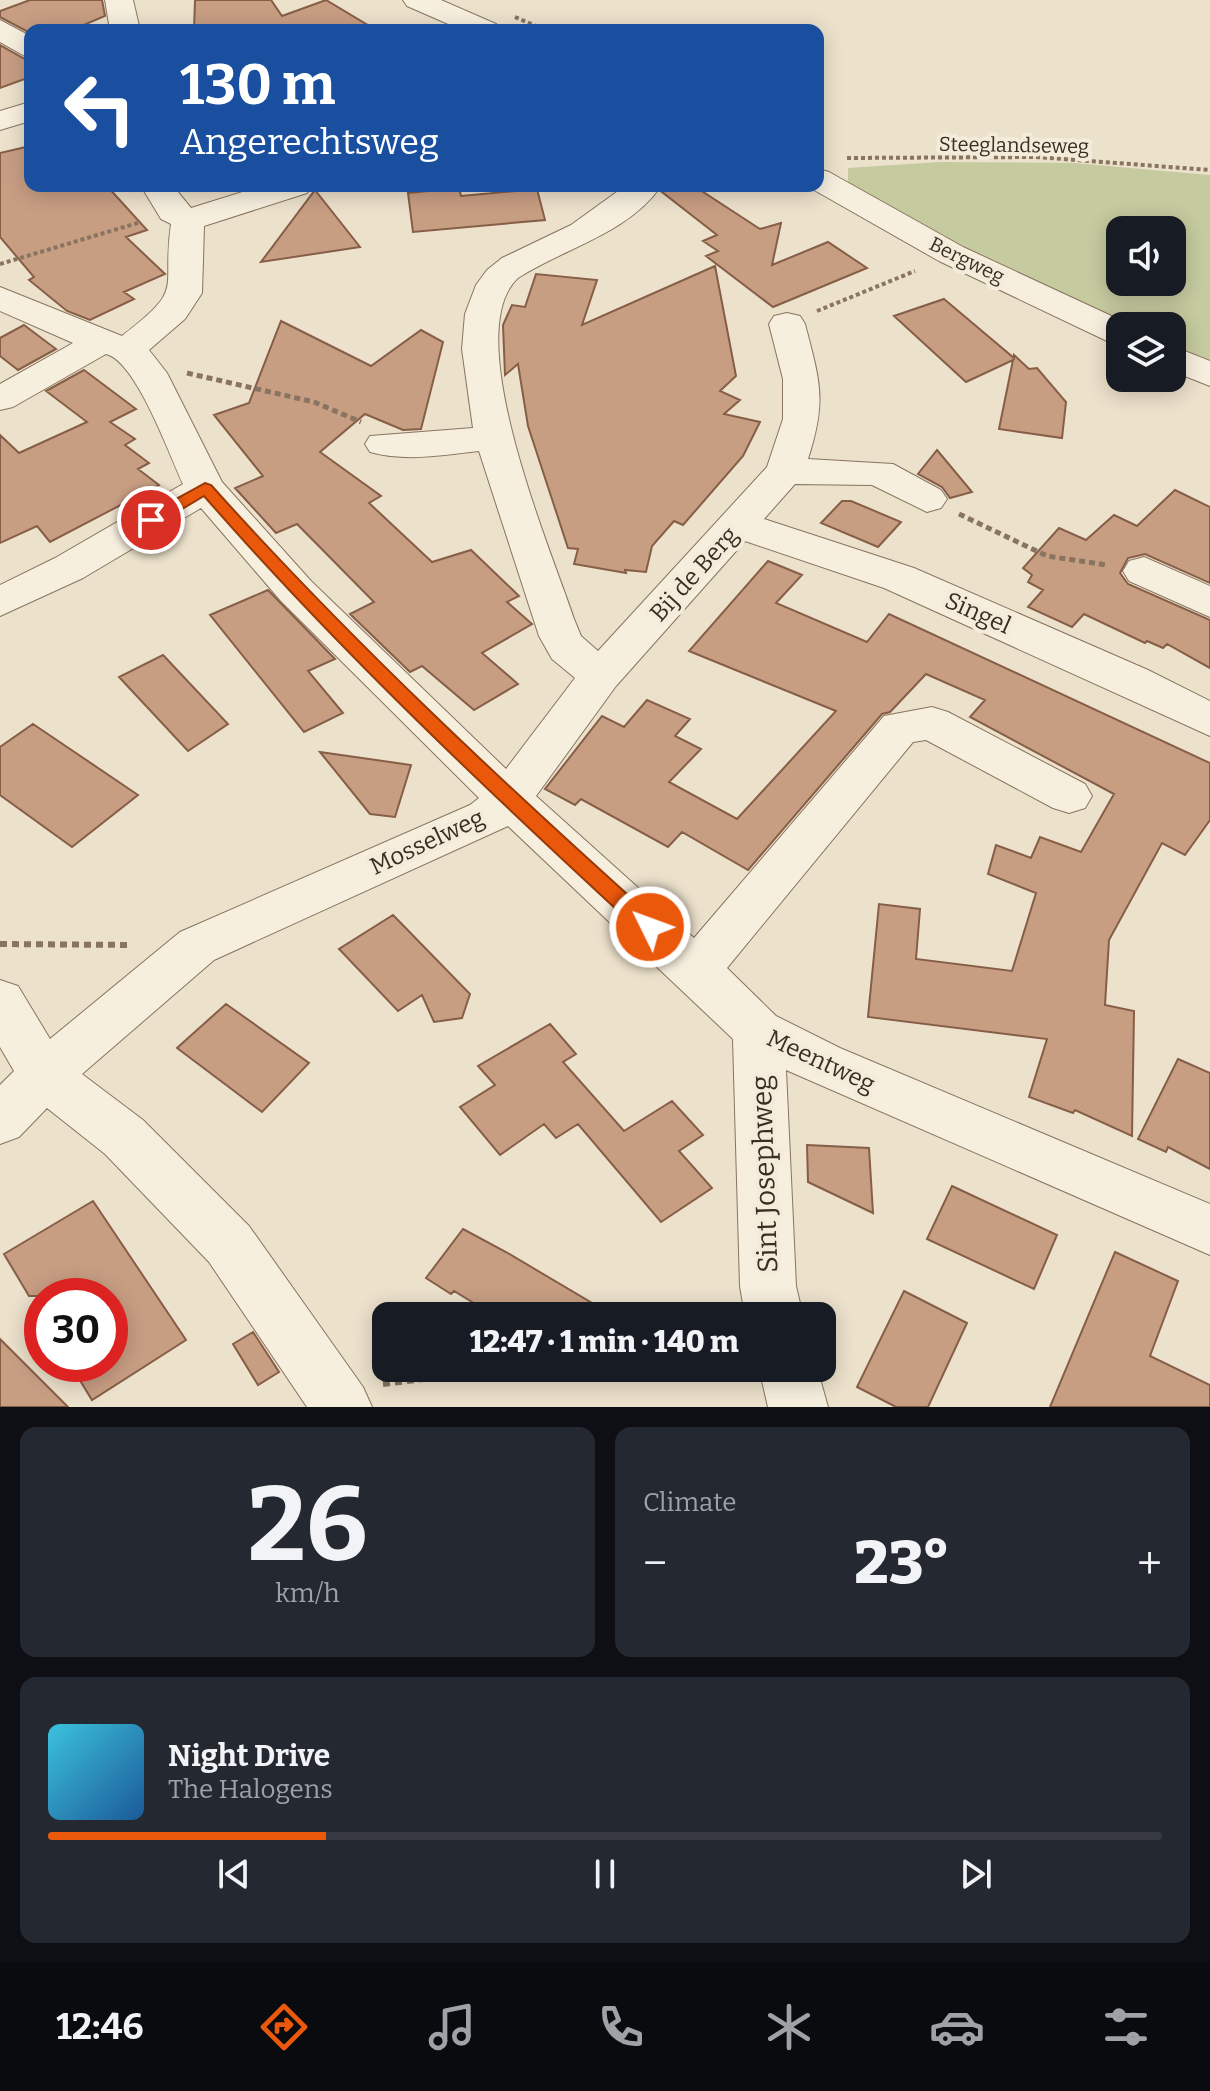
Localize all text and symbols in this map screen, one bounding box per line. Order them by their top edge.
text: 130 m [180,52,336,119]
icon: left [48,56,152,160]
text: Angerechtsweg [180,120,439,164]
street label: Steeglandseweg [939,132,1089,158]
map controls [1106,216,1186,392]
button: sound [1106,216,1186,296]
street label: Bergweg [925,232,1009,288]
button: layers [1106,312,1186,392]
pin [117,486,185,554]
icon: arrive [129,498,173,542]
street label: Bij de Berg [644,521,744,627]
street label: Singel [941,586,1015,640]
street label: Mosselweg [366,803,488,881]
position arrow [608,885,692,969]
street label: Meentweg [762,1024,880,1098]
street label: Sint Josephweg [745,1075,784,1273]
speed limit sign: 30 [24,1278,128,1382]
text: 12:47 · 1 min · 140 m [470,1324,738,1360]
text: 26 [247,1463,368,1588]
text: Climate [643,1487,737,1518]
text: 23° [854,1527,950,1599]
text: − [643,1537,667,1590]
text: + [1137,1537,1162,1590]
text: km/h [275,1578,340,1609]
text: Night Drive [168,1738,330,1774]
text: The Halogens [168,1774,333,1805]
icon: previous [212,1852,256,1896]
icon: pause [583,1852,627,1896]
icon: next [954,1852,998,1896]
icon: directions [256,1999,312,2055]
icon: music [424,1999,480,2055]
icon: phone [593,1999,649,2055]
icon: climate [761,1999,817,2055]
icon: car [929,1999,985,2055]
icon: filters [1098,1999,1154,2055]
text: 12:46 [56,2005,144,2049]

